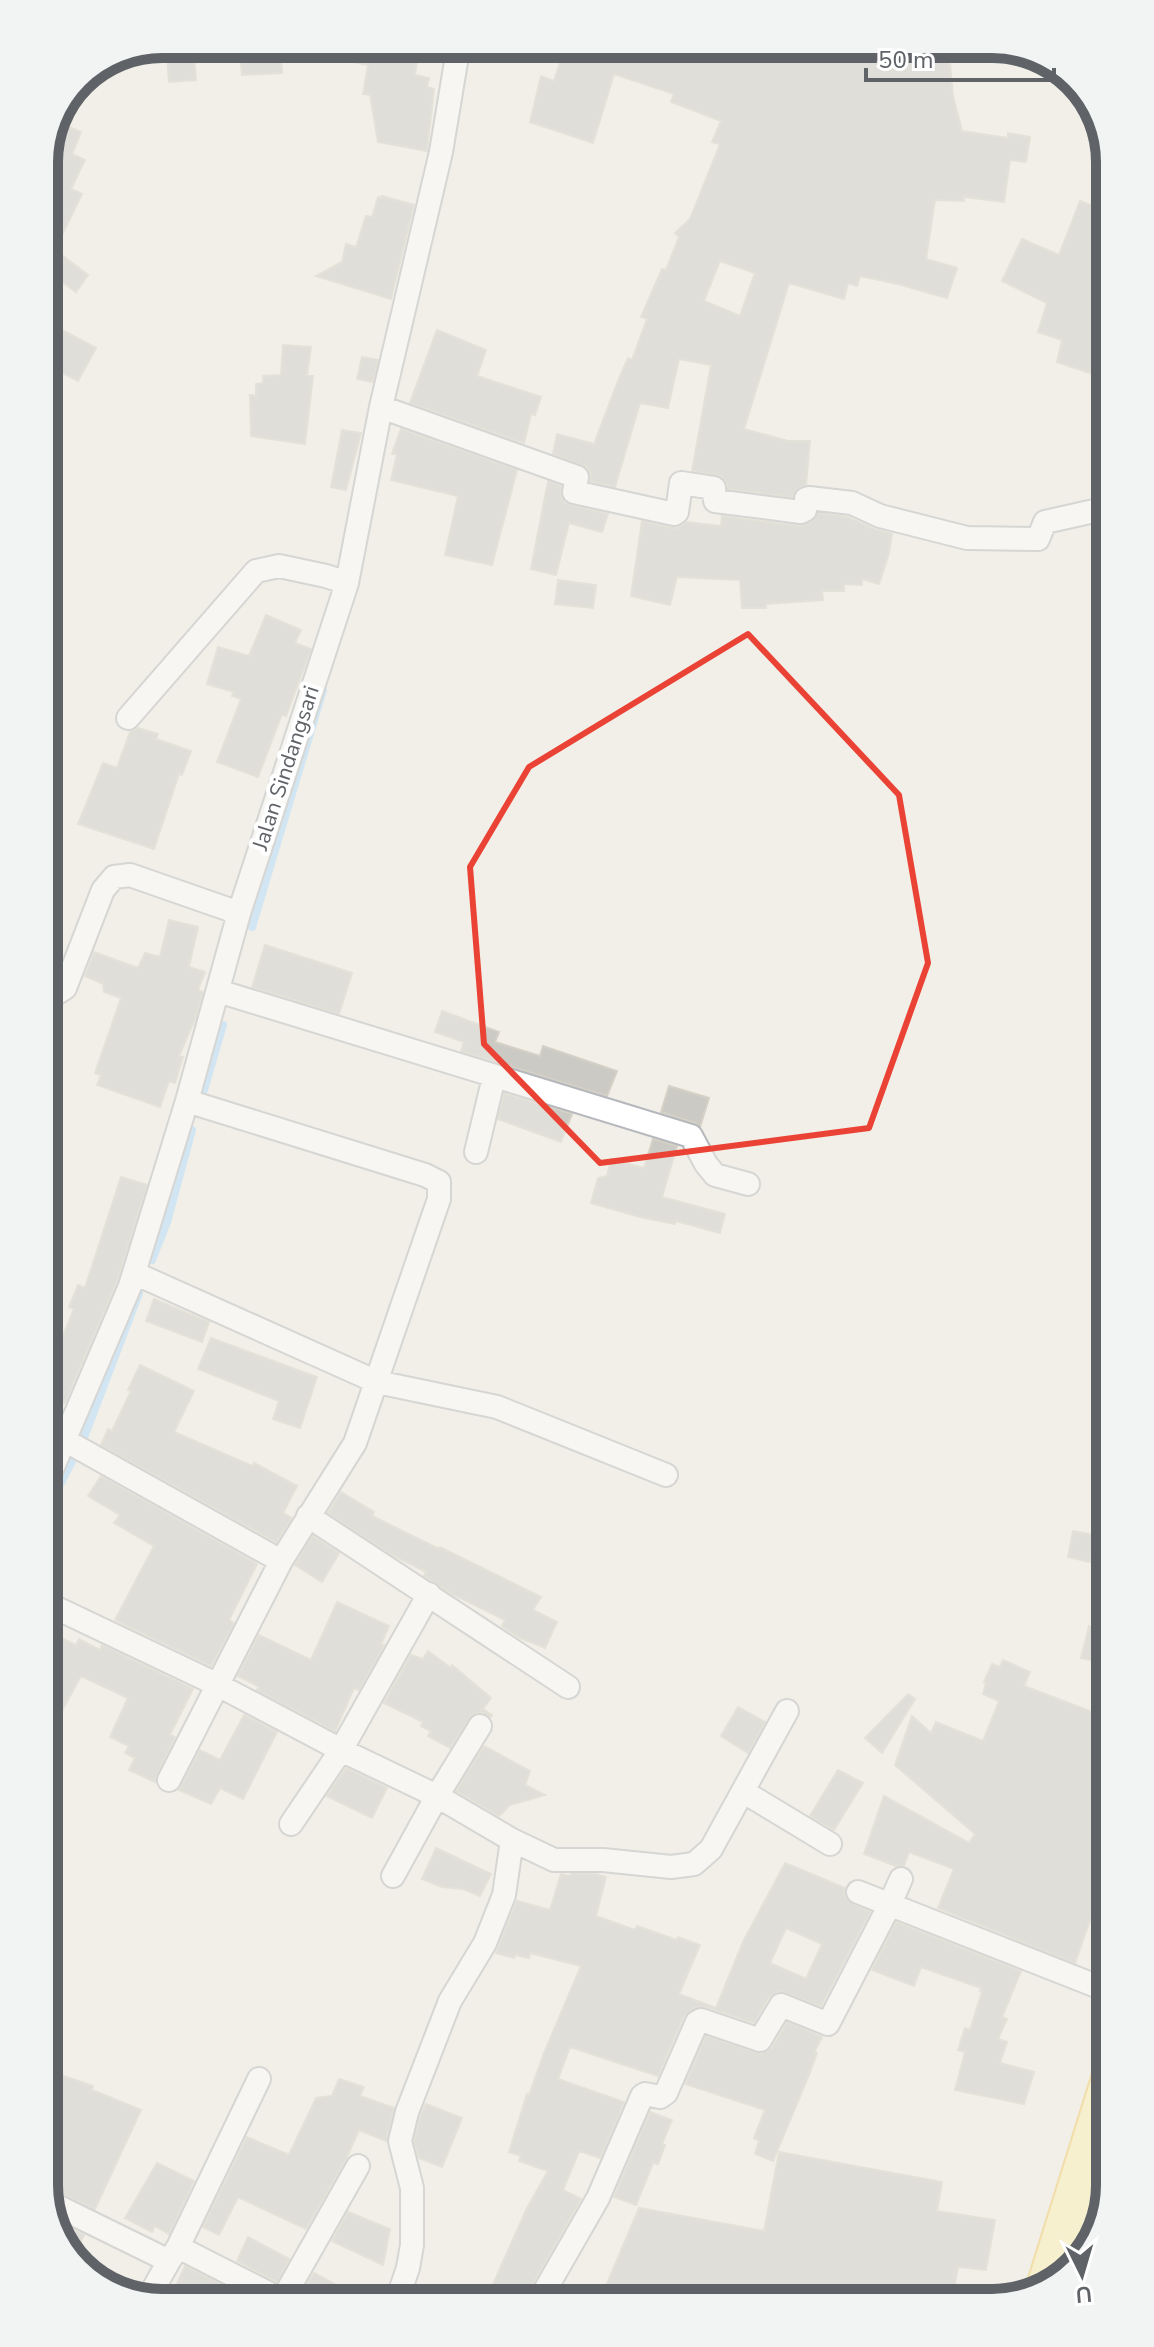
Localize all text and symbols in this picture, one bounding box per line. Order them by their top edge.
scale bar [866,32,1054,82]
text: 50 m [878,44,934,76]
street label: Jalan Sindangsari [245,682,327,855]
north arrow [1042,2235,1122,2315]
text: U [1074,2278,1093,2310]

